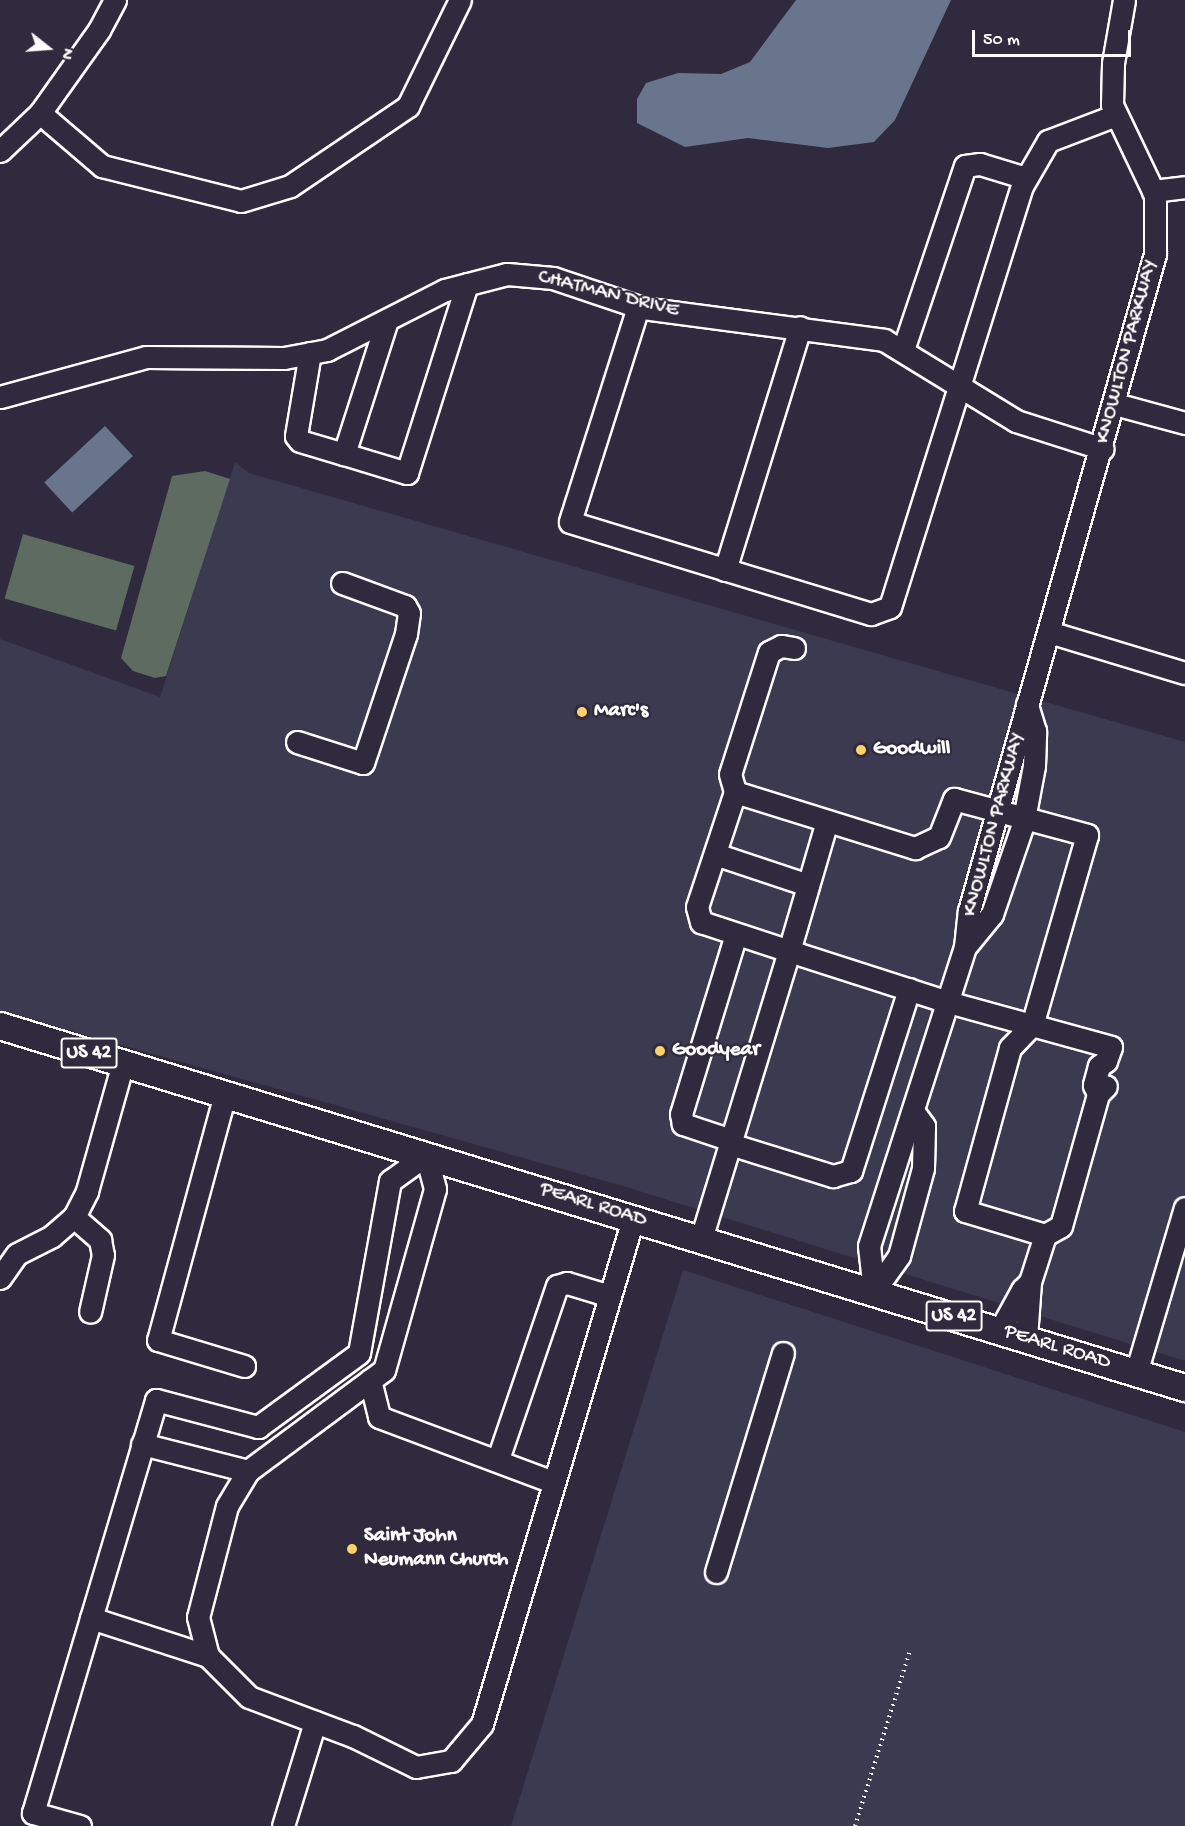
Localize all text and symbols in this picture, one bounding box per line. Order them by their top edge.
north arrow [18,18,78,78]
scale bar [975,18,1134,56]
text: 50 m [983,30,1020,51]
text: N [55,46,76,61]
street label: KNOWLTON PARKWAY [1091,257,1165,447]
street label: CHATMAN DRIVE [535,265,681,325]
place label: Marc's [594,699,648,725]
marker: Marc's [575,705,589,719]
street label: KNOWLTON PARKWAY [958,730,1032,920]
place label: Goodwill [873,737,950,763]
marker: Goodwill [854,743,868,757]
road number: US 42 [60,1036,118,1070]
place label: Goodyear [672,1038,760,1064]
marker: Goodyear [653,1044,667,1058]
street label: PEARL ROAD [537,1178,649,1234]
road number: US 42 [926,1299,982,1333]
street label: PEARL ROAD [1001,1320,1113,1376]
place label: Saint John Neumann Church [364,1524,508,1574]
marker: Saint John Neumann Church [345,1542,359,1556]

